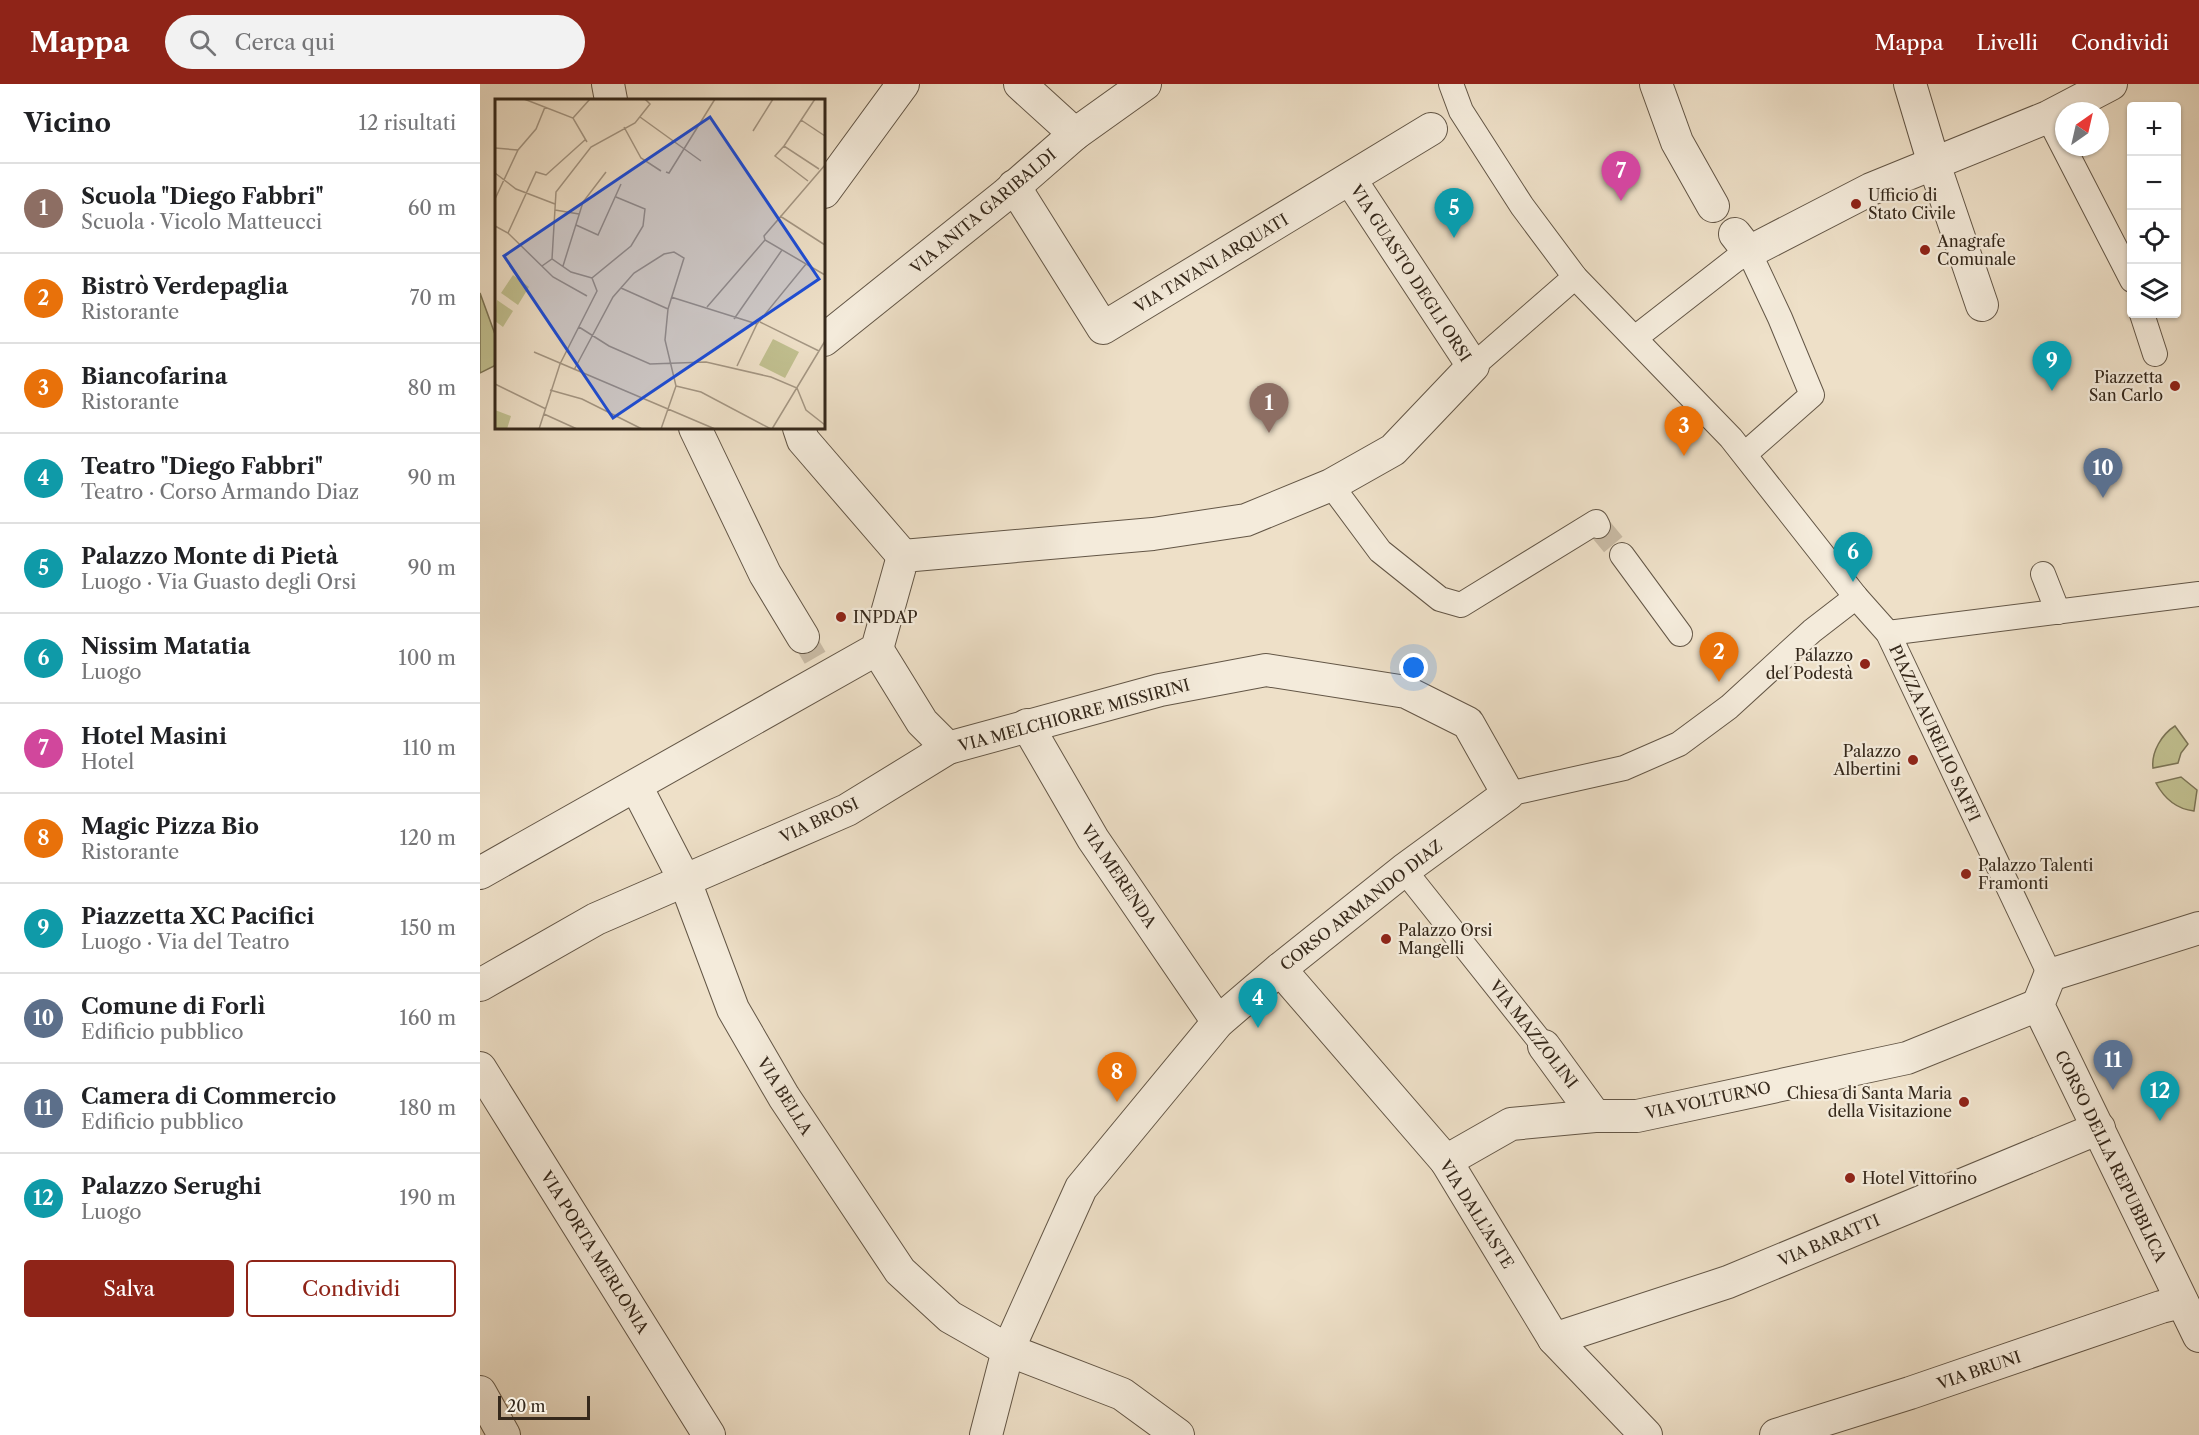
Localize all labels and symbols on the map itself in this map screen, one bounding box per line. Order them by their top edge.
inset map [495,99,825,429]
north arrow [2055,102,2109,156]
street label: VIA ANITA GARIBALDI [905,144,1060,278]
pin: 7 [1602,152,1640,201]
street label: VIA GUASTO DEGLI ORSI [1346,180,1476,365]
place label: Ufficio di Stato Civile [1868,185,1956,223]
pin: 5 [1434,188,1474,238]
marker: Ufficio di Stato Civile [1849,197,1863,211]
street label: VIA TAVANI ARQUATI [1130,209,1292,317]
place label: Anagrafe Comunale [1936,231,2016,269]
marker: Anagrafe Comunale [1918,243,1932,257]
pin: 9 [2032,342,2072,391]
place label: Piazzetta San Carlo [2089,367,2164,405]
marker: Piazzetta San Carlo [2168,379,2182,393]
pin: 1 [1250,384,1288,433]
pin: 3 [1664,406,1704,456]
pin: 10 [2084,448,2122,498]
pin: 6 [1834,532,1872,582]
place label: INPDAP [853,607,918,627]
marker: INPDAP [834,610,848,624]
pin: 2 [1700,632,1738,682]
street label: PIAZZA AURELIO SAFFI [1885,641,1985,825]
place label: Palazzo del Podestà [1766,645,1854,683]
your location [1399,653,1428,682]
marker: Palazzo del Podestà [1858,657,1872,671]
street label: VIA MELCHIORRE MISSIRINI [955,674,1192,756]
place label: Palazzo Albertini [1833,741,1901,779]
marker: Palazzo Albertini [1906,753,1920,767]
street label: VIA BROSI [776,793,862,847]
street label: VIA MERENDA [1076,820,1162,932]
street label: CORSO ARMANDO DIAZ [1276,835,1446,975]
place label: Palazzo Talenti Framonti [1978,855,2093,893]
marker: Palazzo Talenti Framonti [1959,867,1973,881]
place label: Palazzo Orsi Mangelli [1398,920,1493,958]
marker: Palazzo Orsi Mangelli [1379,932,1393,946]
street label: VIA MAZZOLINI [1485,975,1582,1092]
pin: 4 [1238,978,1278,1028]
pin: 11 [2094,1040,2132,1090]
street label: CORSO DELLA REPUBBLICA [2051,1047,2172,1266]
pin: 8 [1098,1052,1136,1102]
street label: VIA BELLA [753,1053,817,1140]
pin: 12 [2140,1072,2180,1121]
street label: VIA VOLTURNO [1642,1077,1773,1123]
place label: Chiesa di Santa Maria della Visitazione [1787,1083,1953,1121]
marker: Chiesa di Santa Maria della Visitazione [1957,1095,1971,1109]
street label: VIA DALL'ASTE [1435,1155,1518,1272]
street label: VIA PORTA MERLONIA [536,1166,654,1338]
place label: Hotel Vittorino [1862,1168,1977,1188]
marker: Hotel Vittorino [1843,1171,1857,1185]
street label: VIA BARATTI [1774,1210,1883,1271]
street label: VIA BRUNI [1934,1346,2024,1394]
scale bar [498,1393,590,1420]

